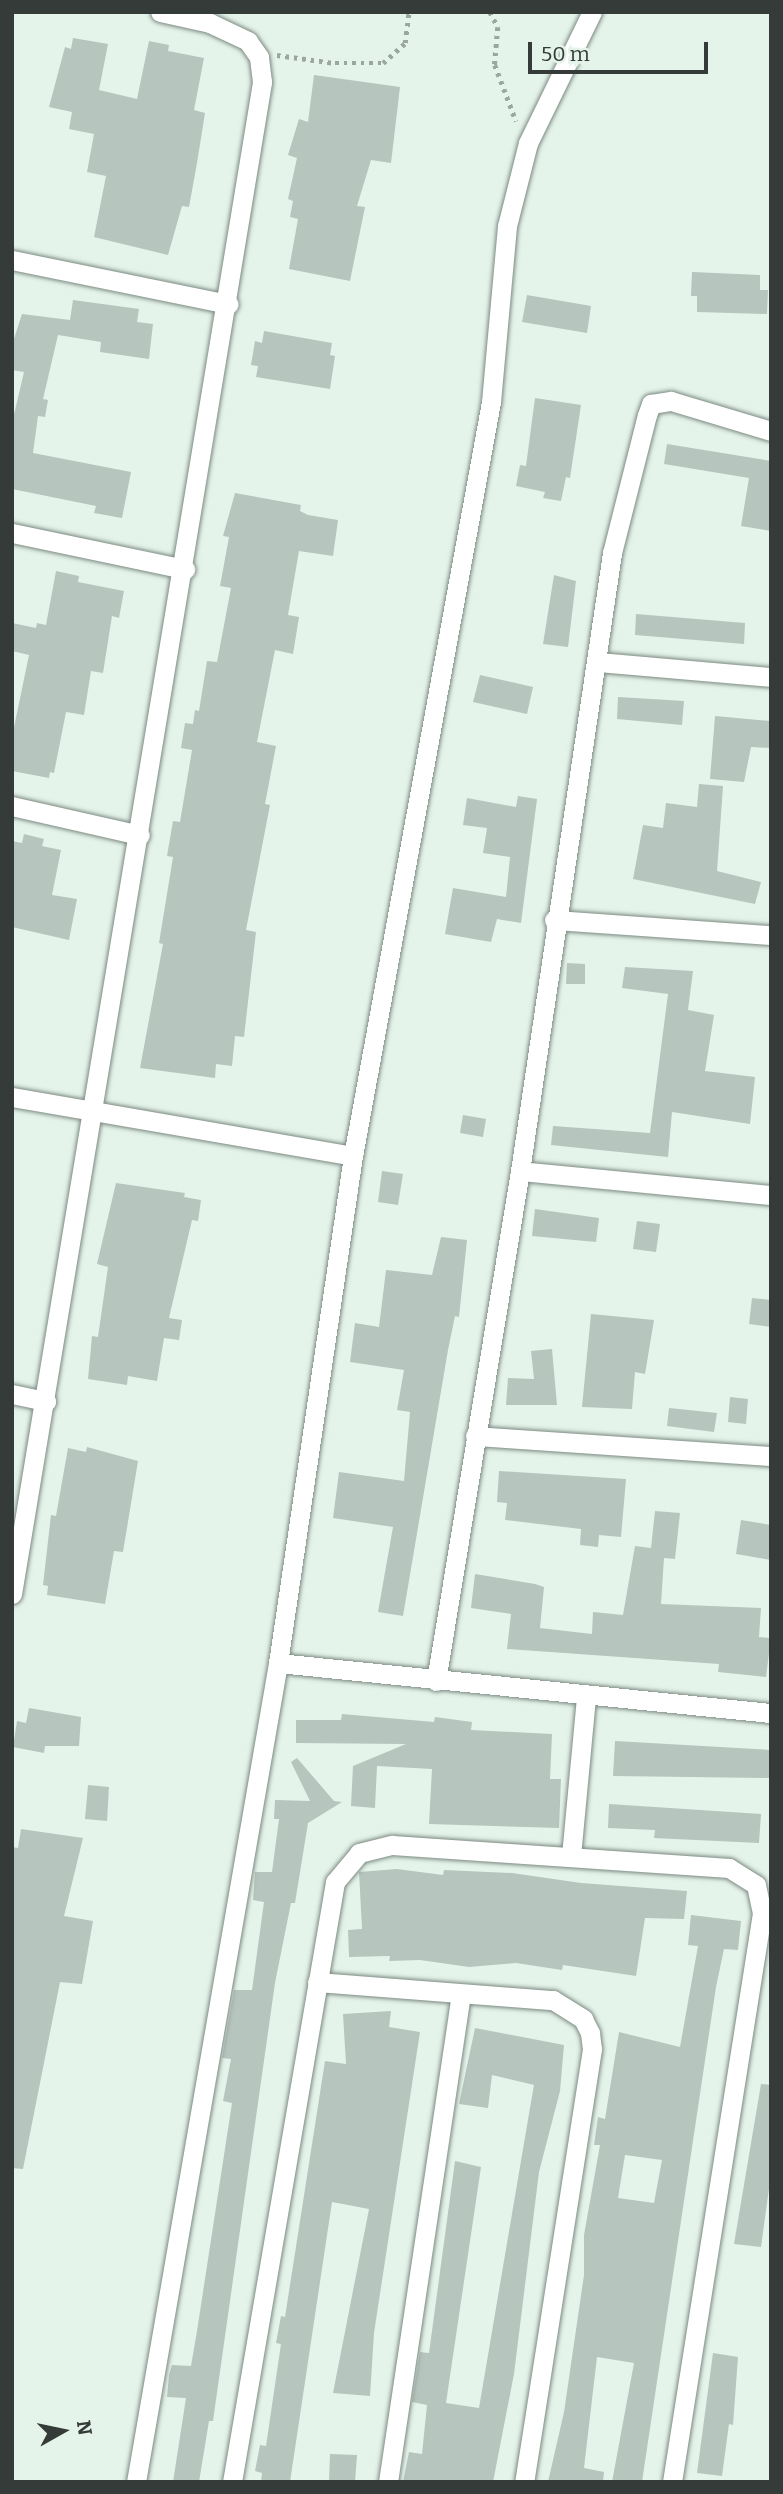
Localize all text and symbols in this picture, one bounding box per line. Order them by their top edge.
scale bar [531,28,711,72]
text: 50 m [541,41,590,67]
north arrow [28,2396,98,2466]
text: N [72,2419,97,2437]

